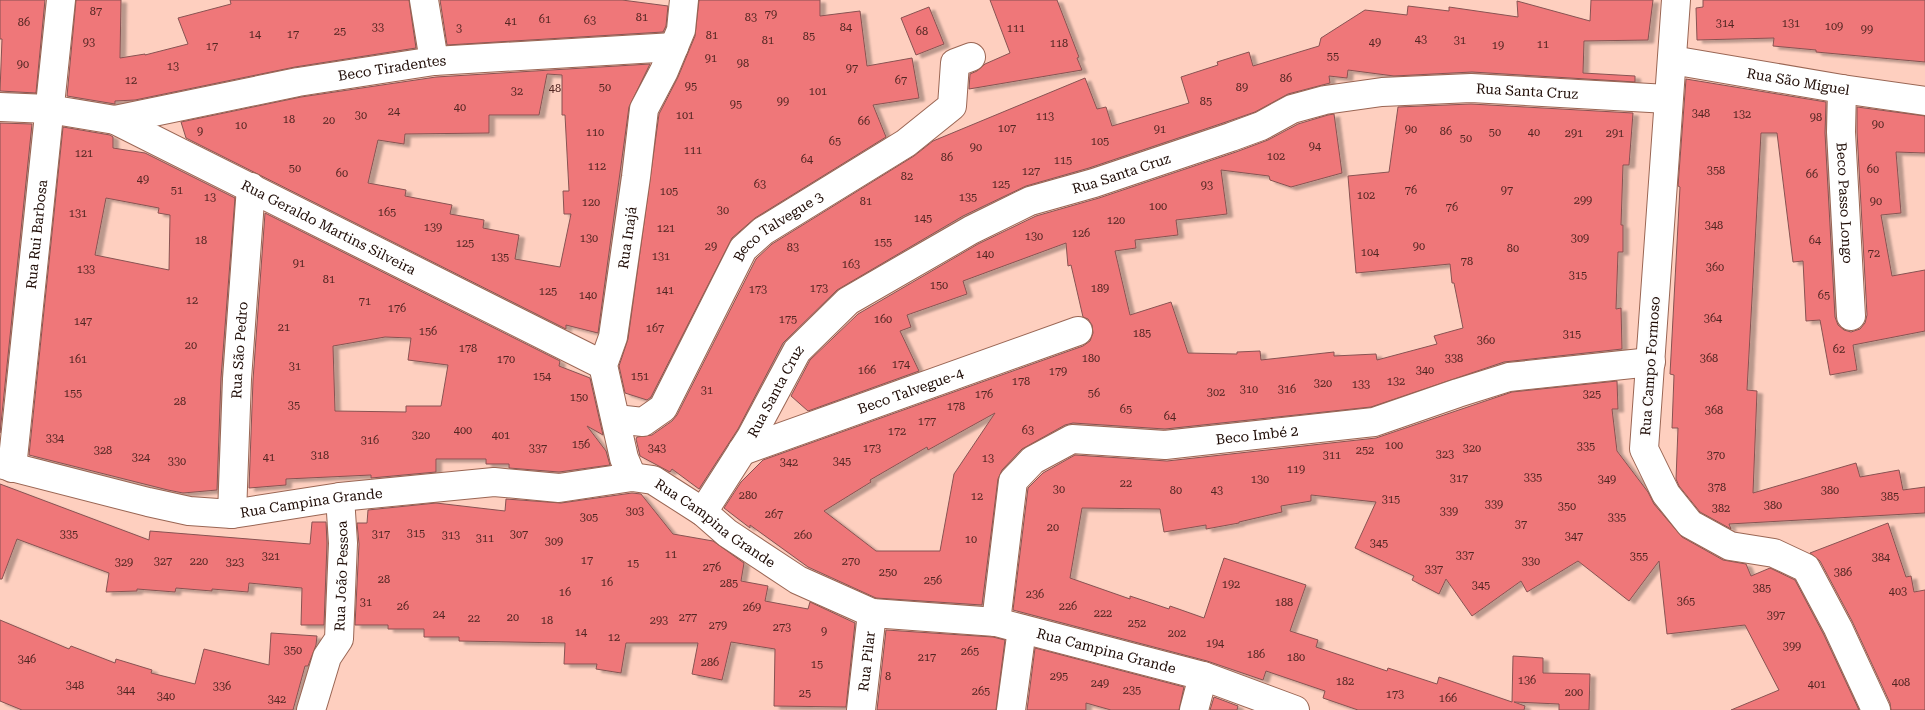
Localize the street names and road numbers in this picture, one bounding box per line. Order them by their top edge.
street label: Beco Tiradentes [337,52,447,84]
street label: Rua São Miguel [1746,65,1851,98]
street label: Rua Santa Cruz [1475,80,1579,102]
street label: Beco Passo Longo [1834,142,1856,264]
street label: Rua Santa Cruz [1070,150,1173,197]
street label: Rua Geraldo Martins Silveira [239,177,419,278]
street label: Rua Rui Barbosa [23,178,50,290]
street label: Beco Talvegue 3 [730,188,826,264]
street label: Rua Inajá [615,205,640,270]
street label: Rua Campo Formoso [1637,296,1663,436]
street label: Rua São Pedro [228,301,251,399]
street label: Rua Santa Cruz [744,341,807,440]
street label: Beco Talvegue-4 [855,364,966,417]
street label: Beco Imbé 2 [1215,422,1299,447]
street label: Rua Campina Grande [652,475,779,571]
street label: Rua Campina Grande [239,485,383,521]
street label: Rua João Pessoa [331,520,351,632]
street label: Rua Campina Grande [1035,625,1178,677]
street label: Rua Pilar [855,630,878,692]

